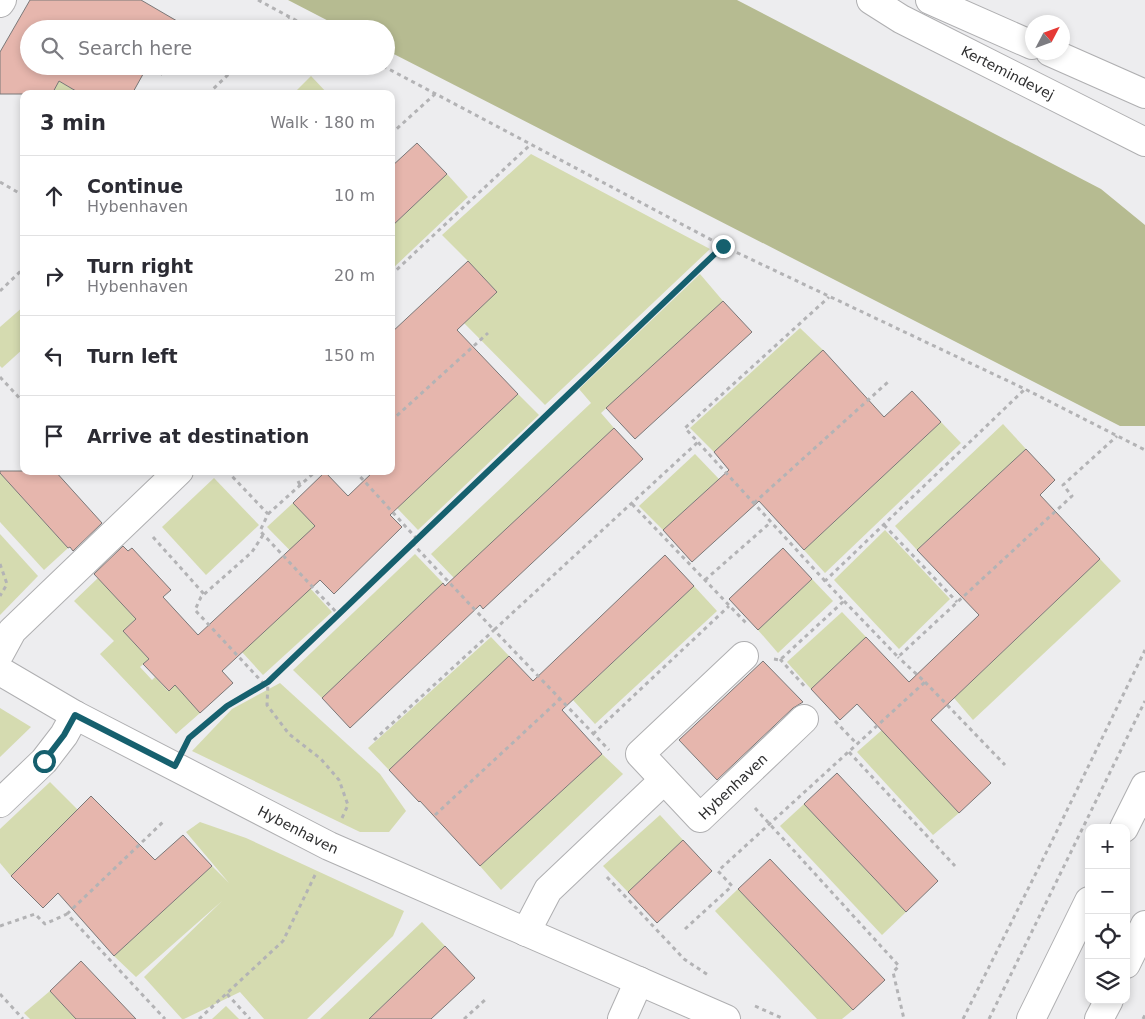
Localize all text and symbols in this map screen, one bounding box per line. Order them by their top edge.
north arrow [1025,15,1070,60]
search box [20,20,395,75]
icon: search [38,34,66,62]
text: Search here [78,37,192,59]
street label: Kertemindevej [959,43,1057,103]
text: 3 min [40,111,106,135]
text: Walk · 180 m [270,113,375,132]
text: Continue [87,175,183,197]
icon: ahead [40,182,68,210]
text: 10 m [334,186,375,205]
text: Hybenhaven [87,197,188,216]
route end [712,235,735,258]
text: Turn right [87,255,193,277]
icon: right [40,262,68,290]
text: 20 m [334,266,375,285]
text: Hybenhaven [87,277,188,296]
icon: left [40,342,68,370]
text: Turn left [87,345,178,367]
text: 150 m [324,346,375,365]
icon: arrive [40,422,68,450]
text: Arrive at destination [87,425,309,447]
route start [33,750,56,773]
street label: Hybenhaven [695,750,770,823]
street label: Hybenhaven [255,803,341,857]
map controls [1085,824,1130,1004]
button: + [1085,824,1130,869]
button: − [1085,869,1130,914]
button: locate [1085,914,1130,959]
button: layers [1085,959,1130,1004]

